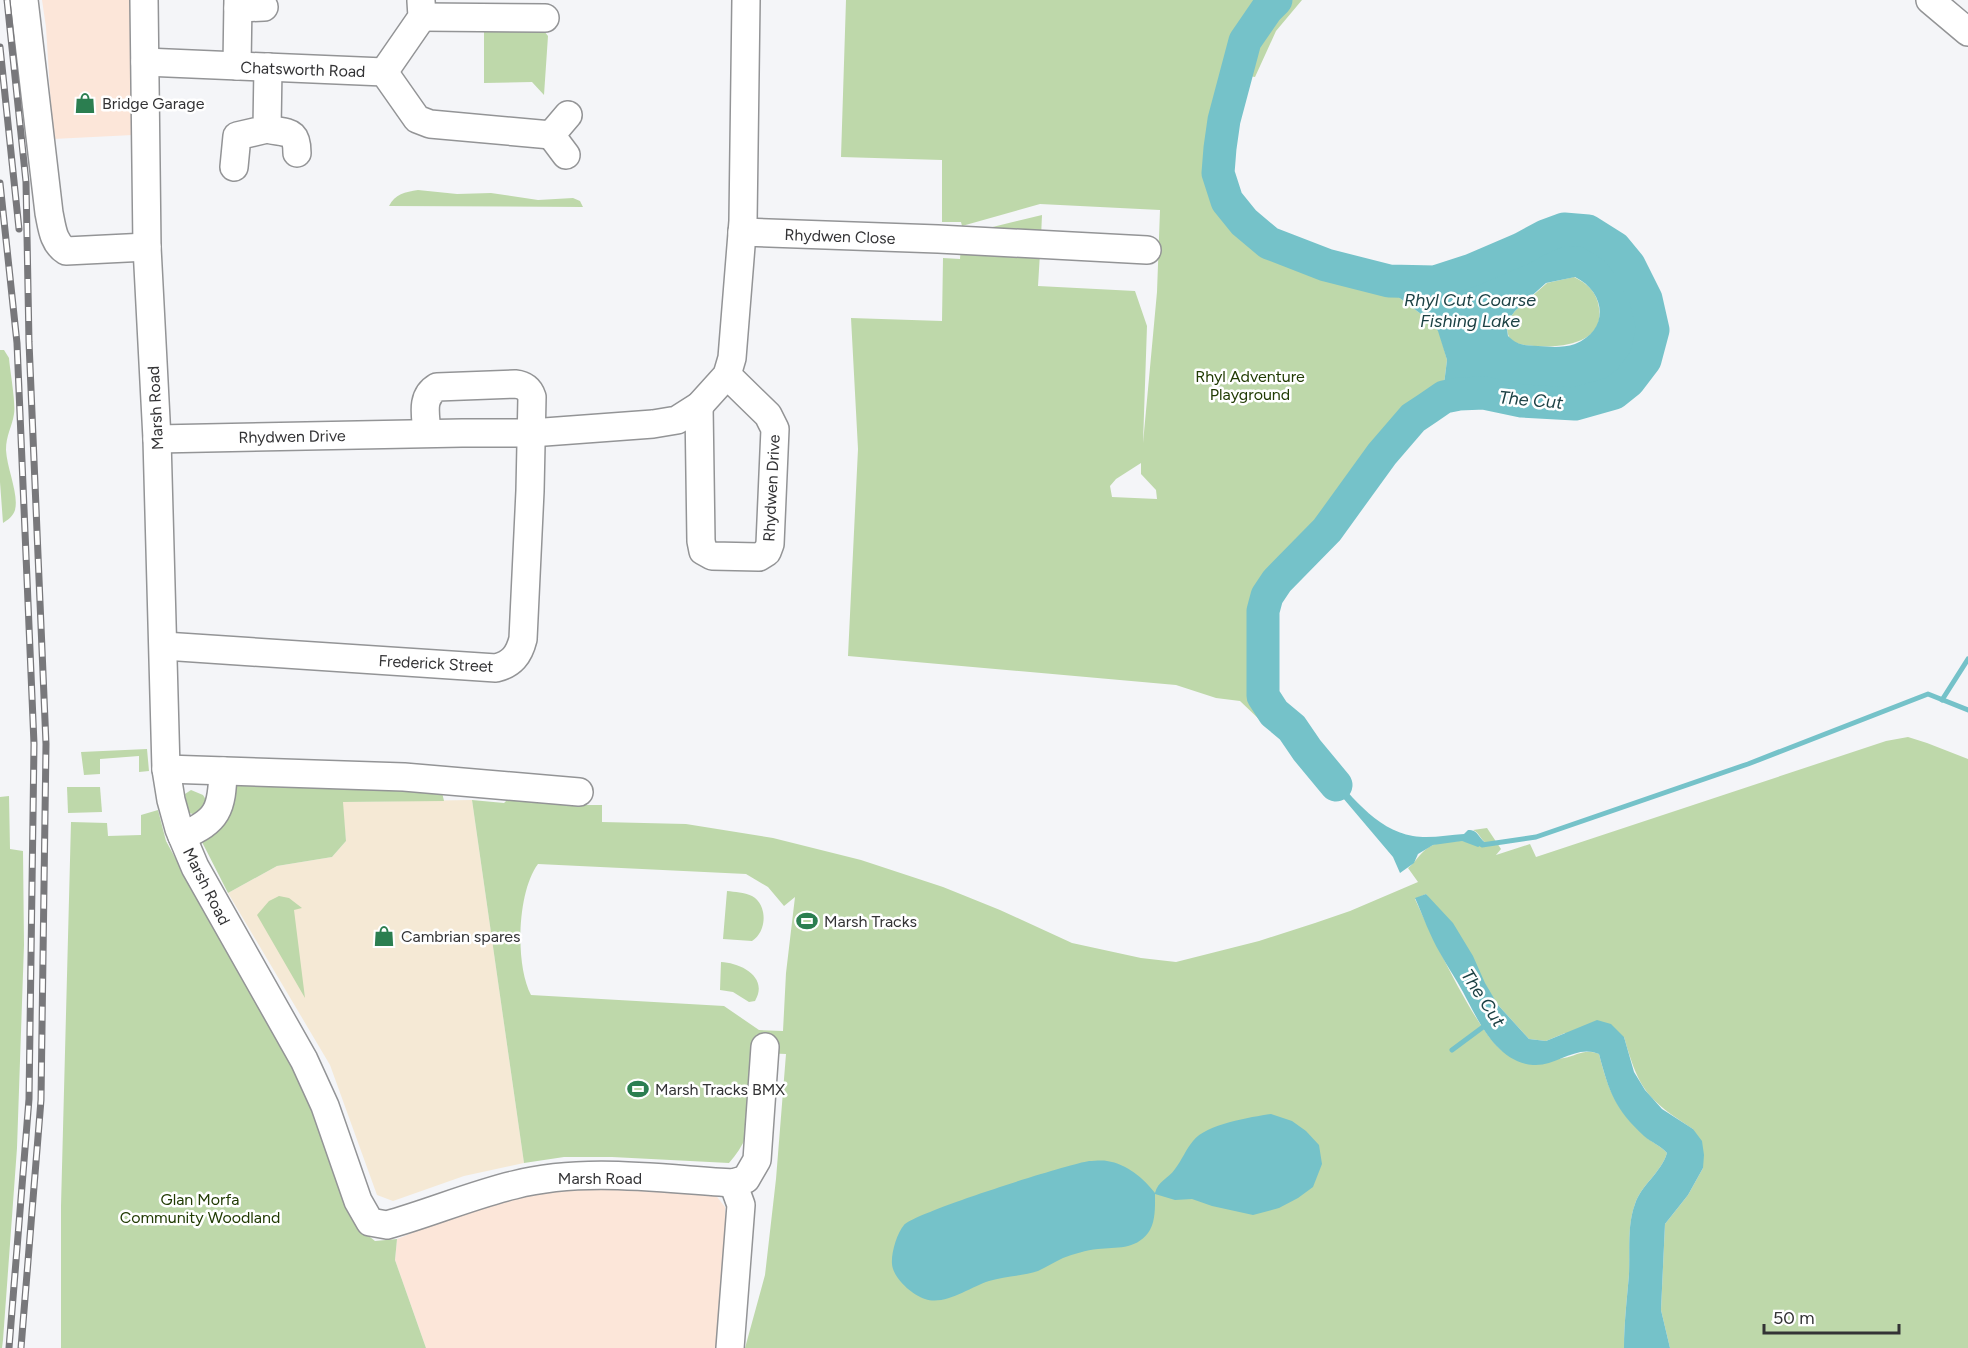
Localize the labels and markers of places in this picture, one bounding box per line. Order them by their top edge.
shop icon: Bridge Garage [73,91,97,115]
place label: Bridge Garage [102,94,205,113]
sports icon: Marsh Tracks [795,909,819,933]
place label: Marsh Tracks [824,912,917,931]
shop icon: Cambrian spares [372,924,396,948]
place label: Cambrian spares [401,927,521,946]
sports icon: Marsh Tracks BMX [626,1077,650,1101]
place label: Marsh Tracks BMX [655,1080,785,1099]

